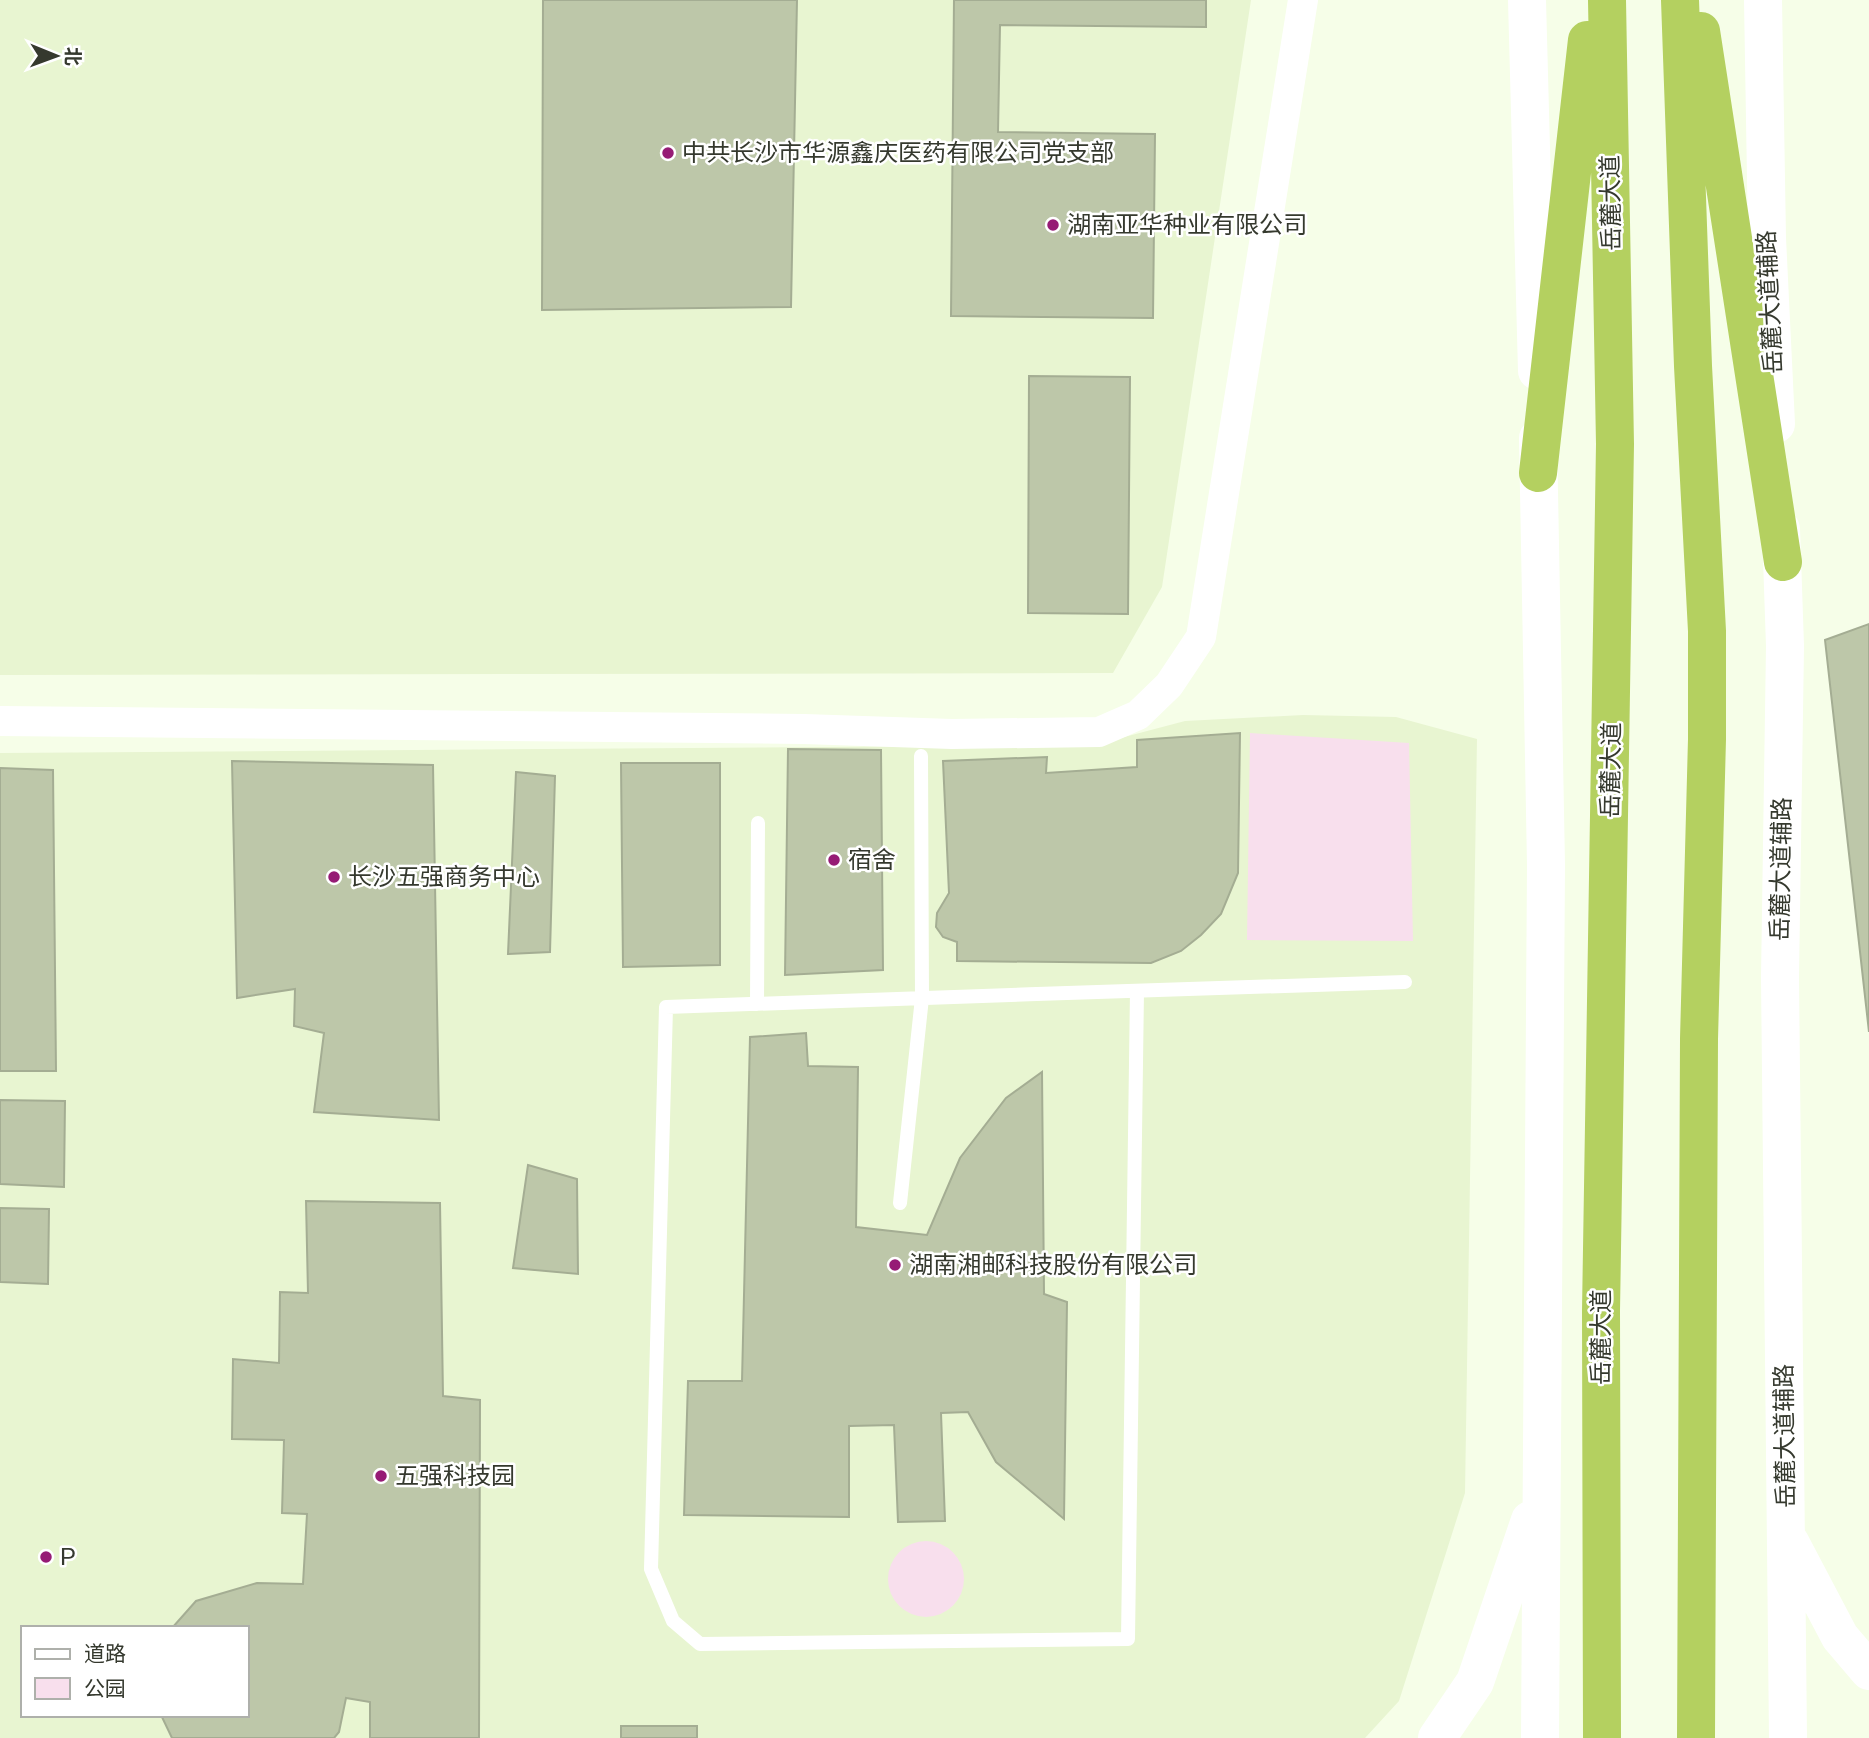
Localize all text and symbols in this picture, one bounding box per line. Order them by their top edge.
north arrow [21,21,91,91]
text: 北 [62,47,83,66]
place label: 中共长沙市华源鑫庆医药有限公司党支部 [682,139,1114,166]
marker: 中共长沙市华源鑫庆医药有限公司党支部 [660,145,676,161]
street label: 岳麓大道 [1596,155,1625,251]
place label: 湖南亚华种业有限公司 [1067,211,1307,238]
marker: 湖南亚华种业有限公司 [1045,217,1061,233]
street label: 岳麓大道辅路 [1752,229,1787,375]
street label: 岳麓大道 [1596,722,1625,818]
street label: 岳麓大道辅路 [1766,797,1795,941]
place label: 宿舍 [848,846,896,873]
marker: 宿舍 [826,852,842,868]
place label: 长沙五强商务中心 [348,863,540,890]
marker: 长沙五强商务中心 [326,869,342,885]
place label: 湖南湘邮科技股份有限公司 [909,1251,1197,1278]
marker: 湖南湘邮科技股份有限公司 [887,1257,903,1273]
street label: 岳麓大道 [1587,1289,1614,1385]
street label: 岳麓大道辅路 [1770,1364,1799,1508]
place label: 五强科技园 [395,1462,515,1489]
marker: 五强科技园 [373,1468,389,1484]
place label: P [60,1543,76,1570]
marker: P [38,1549,54,1565]
legend [21,1626,248,1717]
text: 道路 [84,1642,126,1665]
text: 公园 [84,1677,126,1700]

